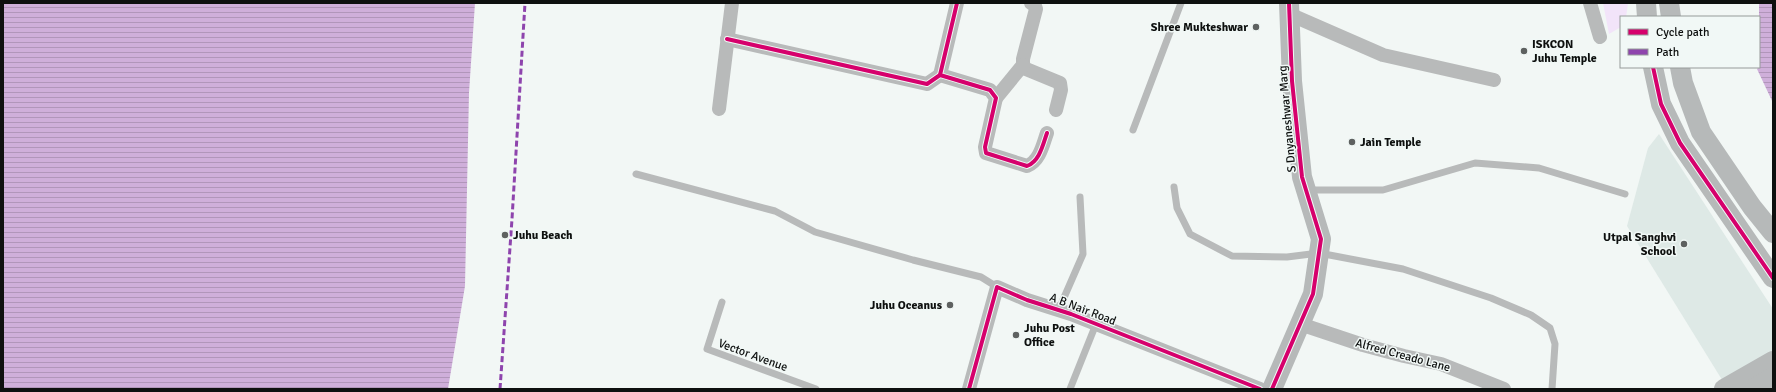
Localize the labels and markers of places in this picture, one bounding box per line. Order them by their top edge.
place label: Shree Mukteshwar [1151,20,1248,35]
marker: Shree Mukteshwar [1251,22,1261,32]
place label: ISKCON Juhu Temple [1532,37,1597,66]
marker: ISKCON Juhu Temple [1519,46,1529,56]
place label: Jain Temple [1360,135,1421,150]
marker: Jain Temple [1347,137,1357,147]
place label: Juhu Beach [513,228,573,243]
marker: Juhu Beach [500,230,510,240]
place label: Utpal Sanghvi School [1603,230,1676,259]
marker: Utpal Sanghvi School [1679,239,1689,249]
place label: Juhu Oceanus [870,298,943,313]
marker: Juhu Oceanus [945,300,955,310]
place label: Juhu Post Office [1024,321,1075,350]
marker: Juhu Post Office [1011,330,1021,340]

